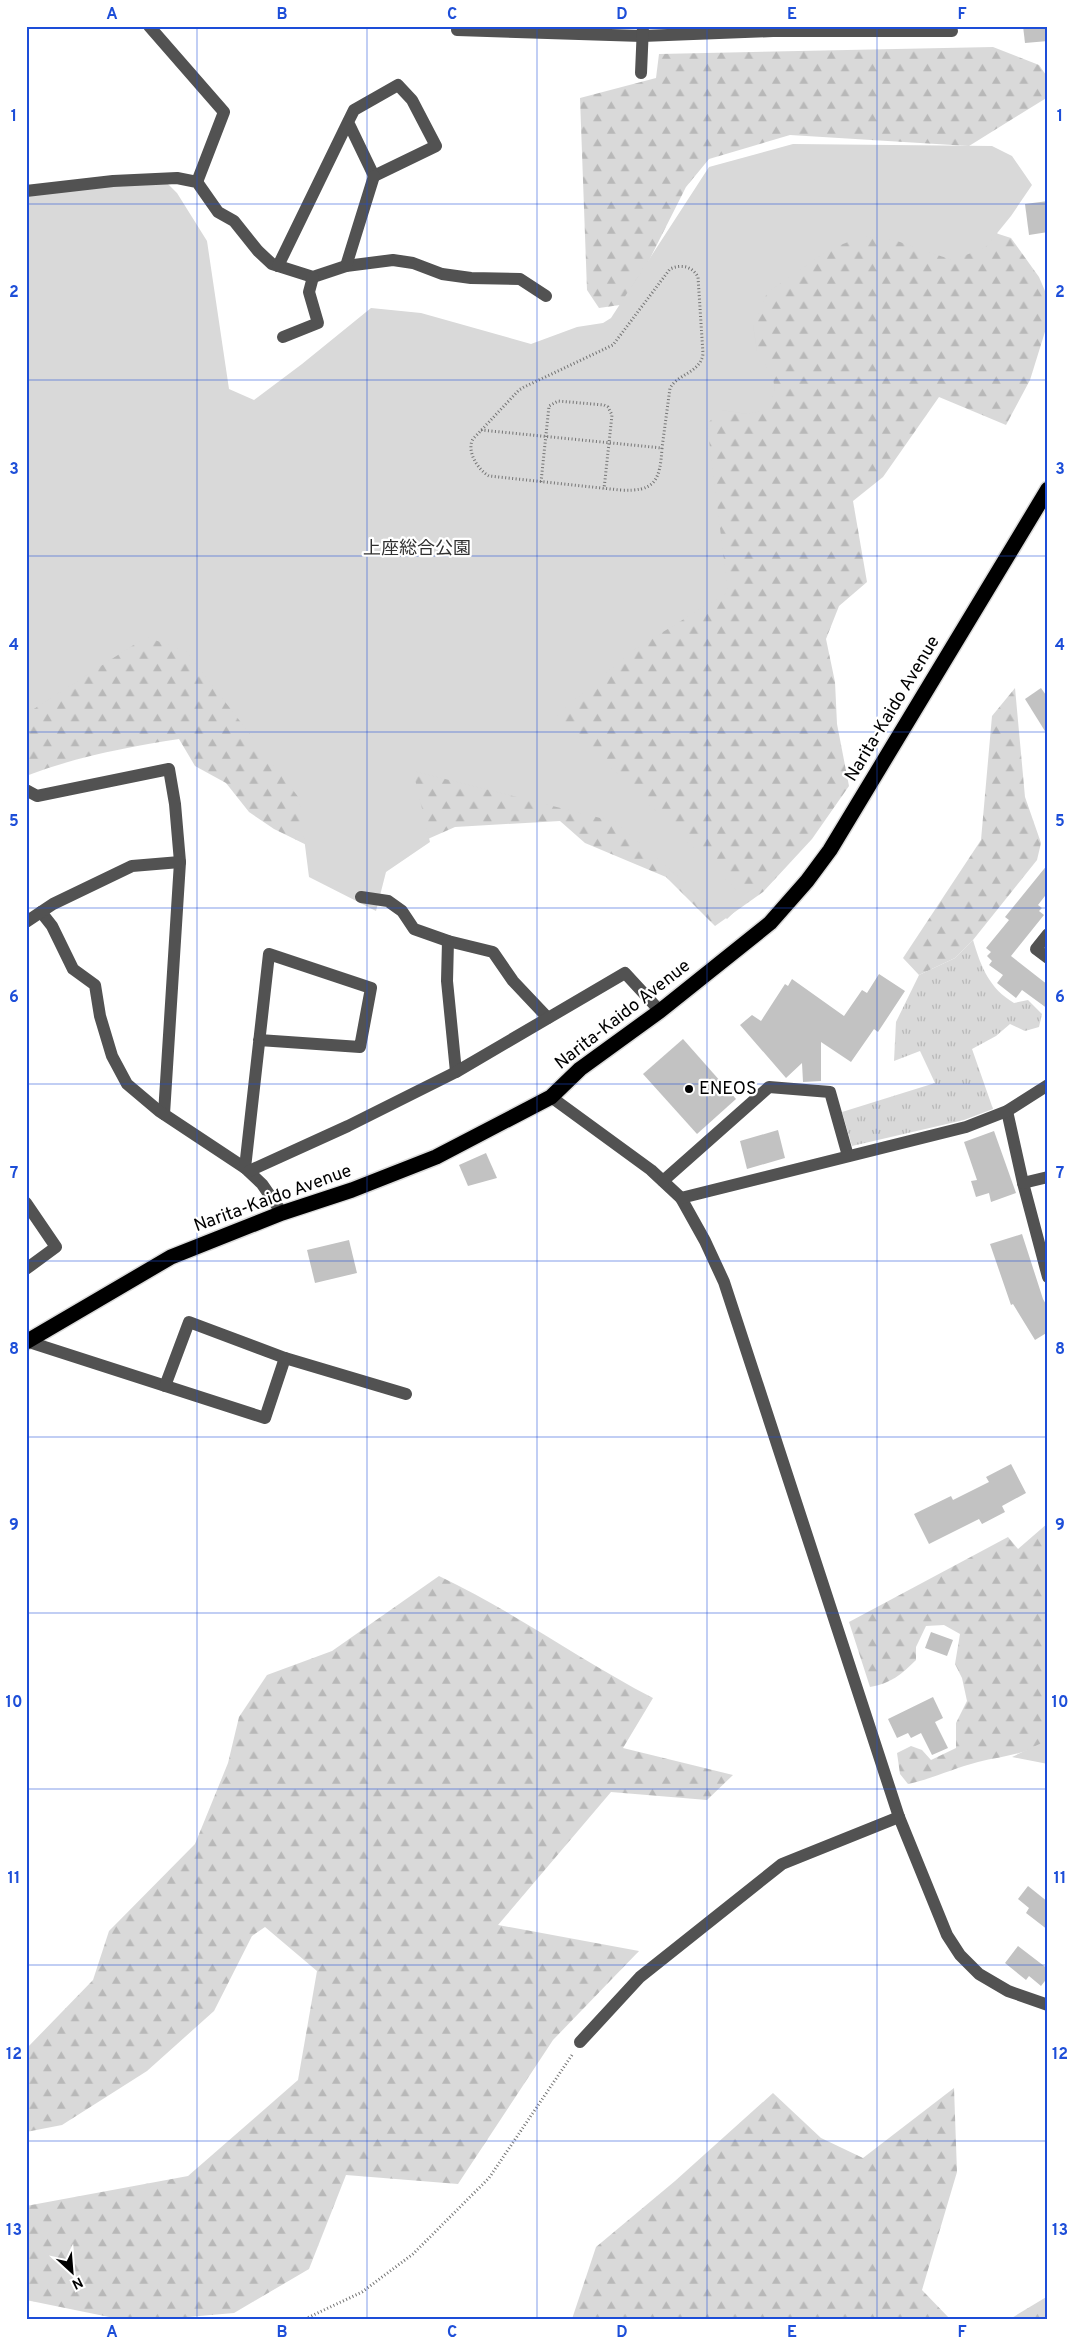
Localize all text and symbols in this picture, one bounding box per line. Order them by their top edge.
text: A [106,5,118,25]
text: B [276,5,288,25]
text: C [447,5,457,25]
text: D [616,5,628,25]
text: E [787,5,797,25]
text: F [957,5,967,25]
text: 1 [11,107,17,127]
text: 1 [1057,107,1063,127]
text: 2 [9,283,19,303]
text: 2 [1055,283,1065,303]
text: 3 [9,460,19,480]
text: 3 [1055,460,1065,480]
park label: 上座総合公園 [363,538,471,561]
street label: Narita-Kaido Avenue [840,632,946,786]
text: 4 [9,636,19,656]
text: 4 [1055,636,1065,656]
text: 5 [9,812,19,832]
text: 5 [1055,812,1065,832]
street label: Narita-Kaido Avenue [551,955,695,1075]
text: 6 [9,988,19,1008]
text: 6 [1055,988,1065,1008]
place label: ENEOS [699,1078,757,1101]
marker: ENEOS [683,1083,695,1095]
street label: Narita-Kaido Avenue [191,1160,355,1238]
text: 7 [10,1164,18,1184]
text: 7 [1056,1164,1064,1184]
text: 8 [9,1340,19,1360]
text: 8 [1055,1340,1065,1360]
text: 9 [9,1516,19,1536]
text: 9 [1055,1516,1065,1536]
text: 10 [6,1693,22,1713]
text: 10 [1052,1693,1068,1713]
text: 11 [8,1869,20,1889]
text: 11 [1054,1869,1066,1889]
text: 12 [6,2045,22,2065]
text: 12 [1052,2045,1068,2065]
text: 13 [6,2221,22,2241]
text: 13 [1052,2221,1068,2241]
north arrow [48,2248,98,2298]
text: N [69,2272,85,2292]
text: A [106,2323,118,2343]
text: B [276,2323,288,2343]
text: C [447,2323,457,2343]
text: D [616,2323,628,2343]
text: E [787,2323,797,2343]
text: F [957,2323,967,2343]

